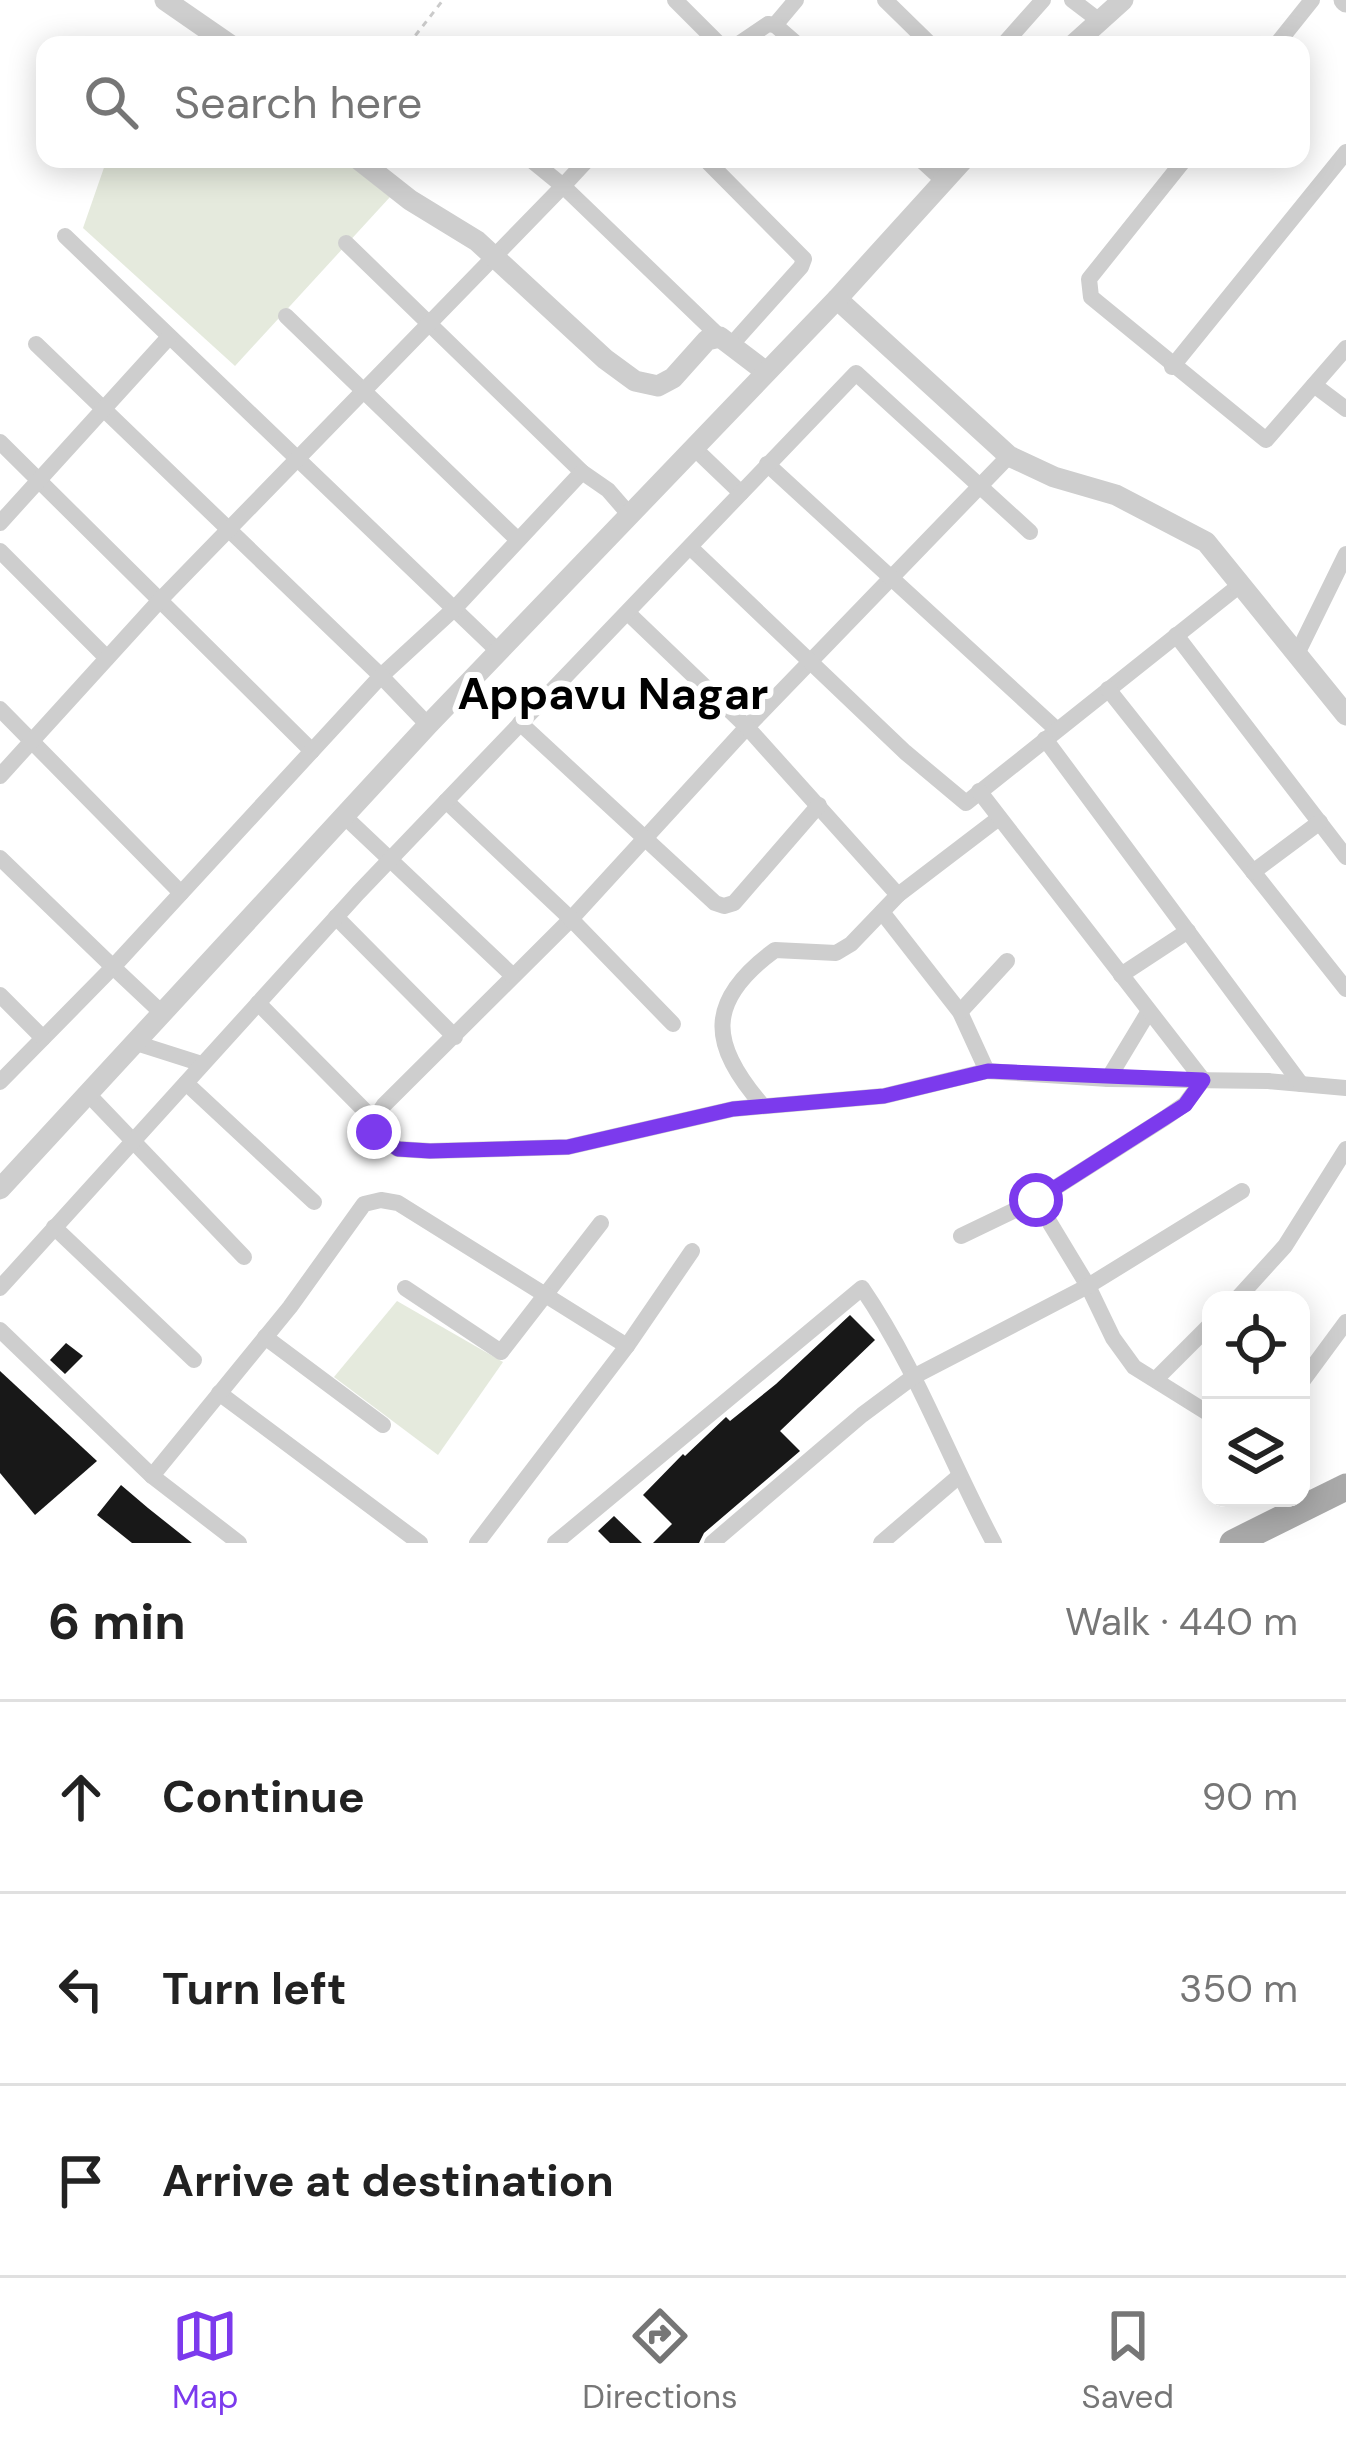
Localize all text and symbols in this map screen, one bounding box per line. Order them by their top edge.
search box [36,36,1310,168]
icon: search [78,69,144,135]
text: Search here [174,73,422,132]
district label: Appavu Nagar [457,664,769,723]
route end [347,1105,401,1159]
route start [1009,1173,1063,1227]
map controls [1202,1291,1310,1507]
button: locate [1202,1291,1310,1399]
button: layers [1202,1399,1310,1507]
text: 6 min [48,1588,186,1655]
text: Walk · 440 m [1065,1596,1298,1647]
icon: ahead [48,1764,114,1830]
text: Continue [162,1767,365,1826]
text: 90 m [1202,1771,1298,1822]
icon: left [48,1956,114,2022]
text: Turn left [162,1959,346,2018]
text: 350 m [1179,1963,1298,2014]
icon: arrive [48,2148,114,2214]
text: Arrive at destination [162,2151,614,2210]
tab: Map [172,2303,238,2418]
tab: Directions [582,2303,738,2418]
tab: Saved [1082,2303,1174,2418]

